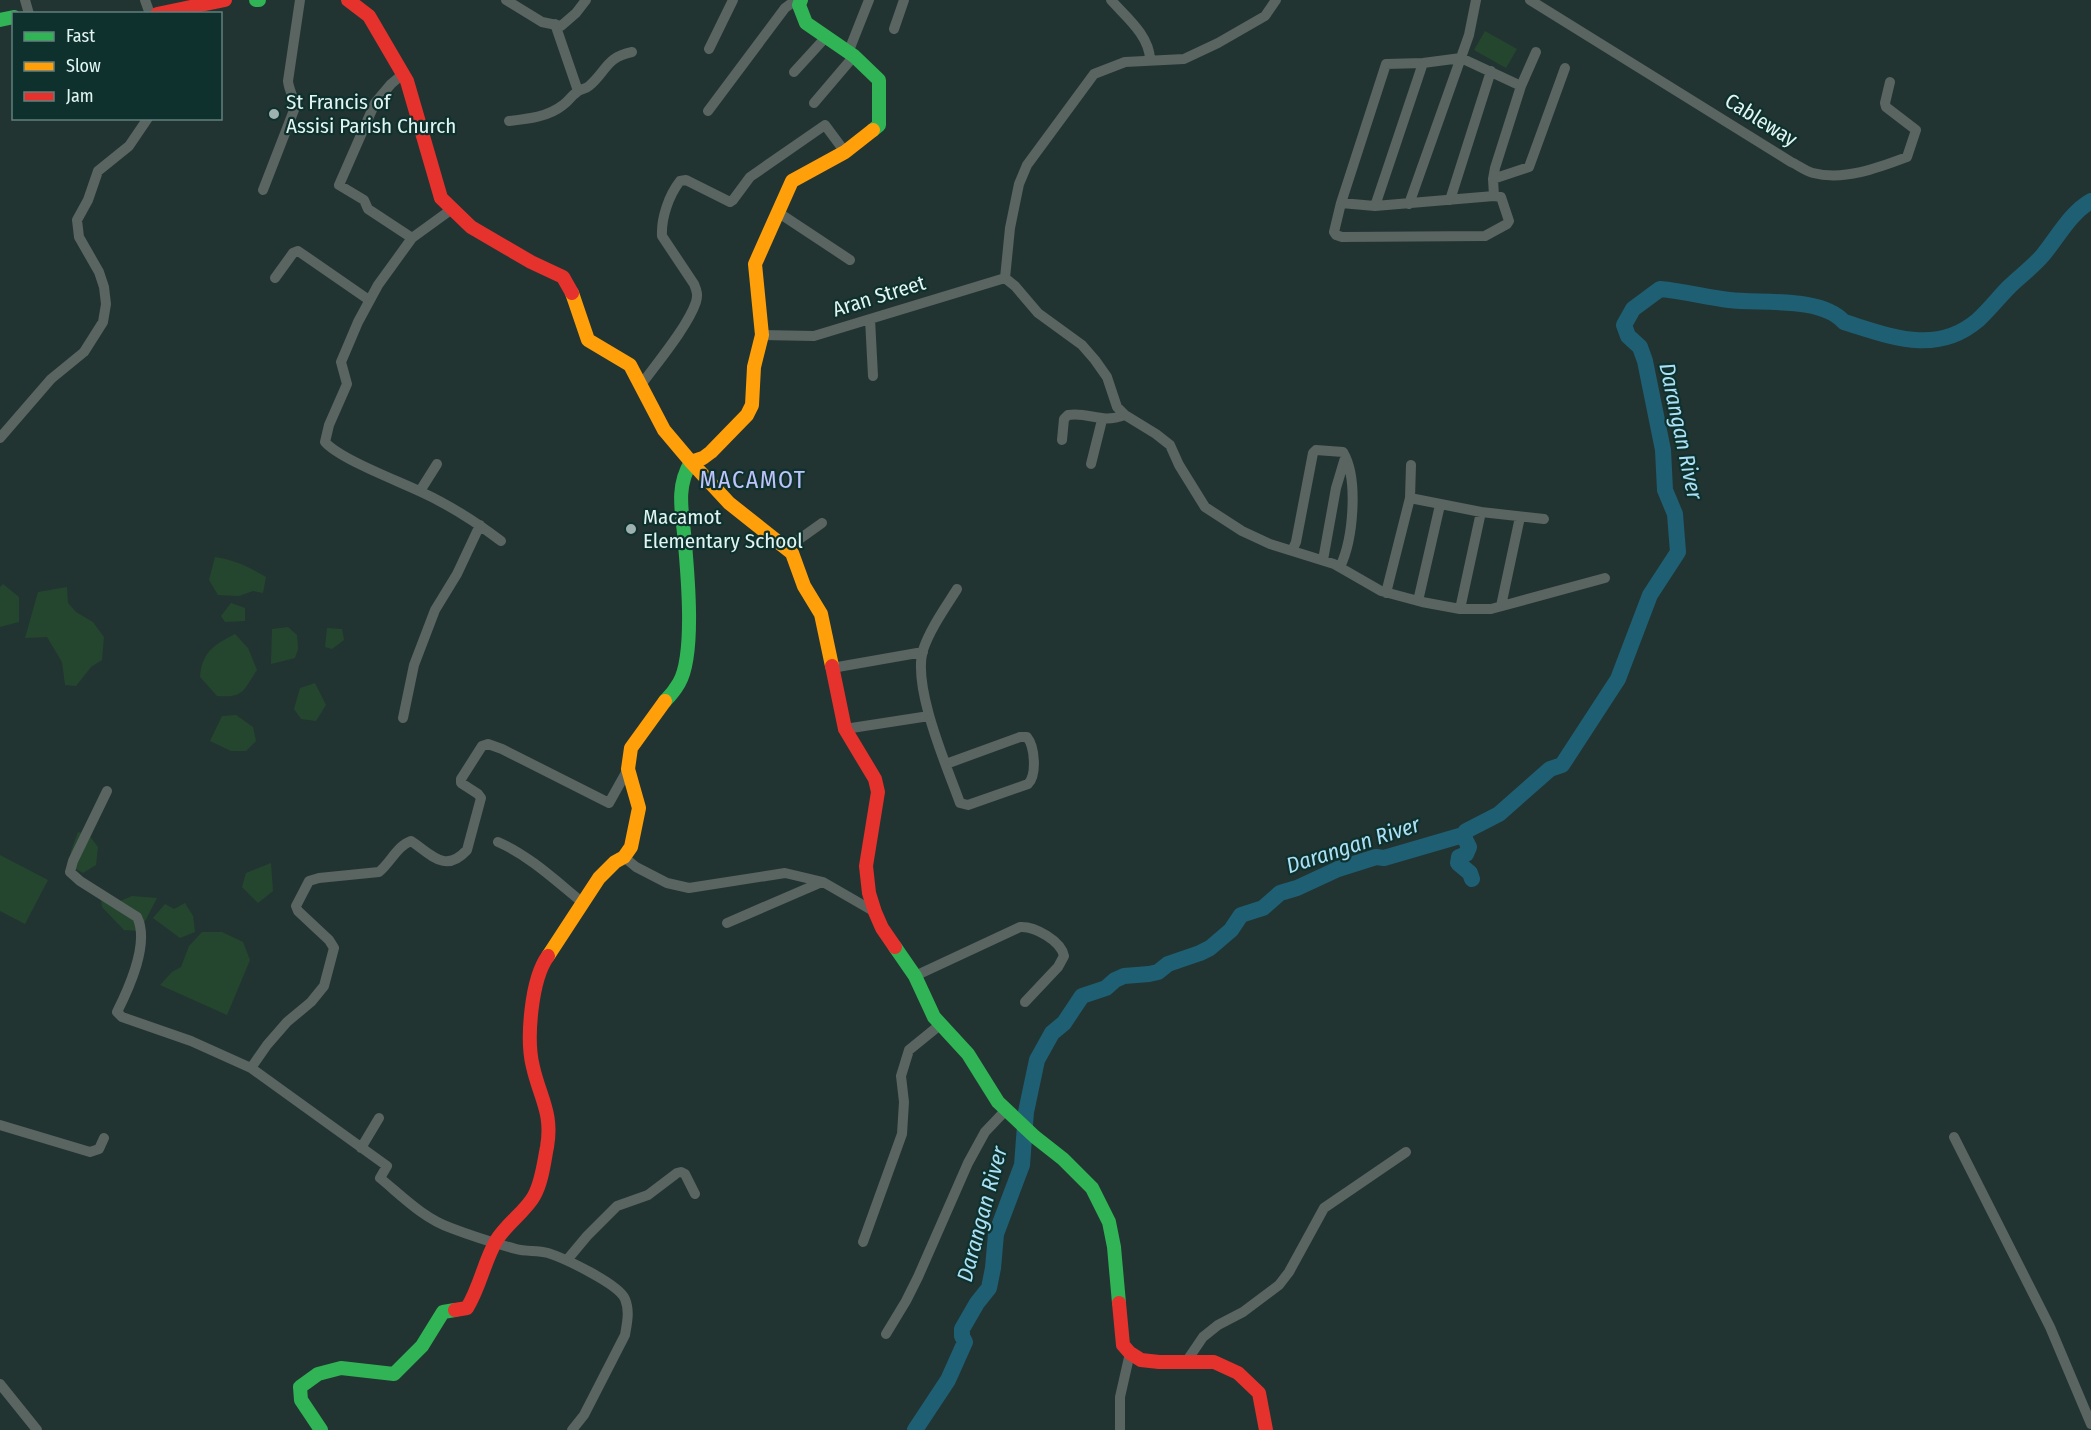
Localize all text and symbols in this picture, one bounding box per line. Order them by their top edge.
legend [12,12,222,120]
text: Fast [66,25,95,47]
text: Slow [66,55,101,77]
text: Jam [66,85,94,107]
street label: Cableway [1720,88,1803,153]
place label: St Francis of Assisi Parish Church [286,89,456,139]
marker: St Francis of Assisi Parish Church [267,107,281,121]
street label: Aran Street [829,270,929,322]
water label: Darangan River [1653,360,1709,503]
district label: MACAMOT [700,466,806,494]
place label: Macamot Elementary School [643,504,803,554]
marker: Macamot Elementary School [624,522,638,536]
water label: Darangan River [1283,810,1425,879]
water label: Darangan River [951,1142,1013,1285]

